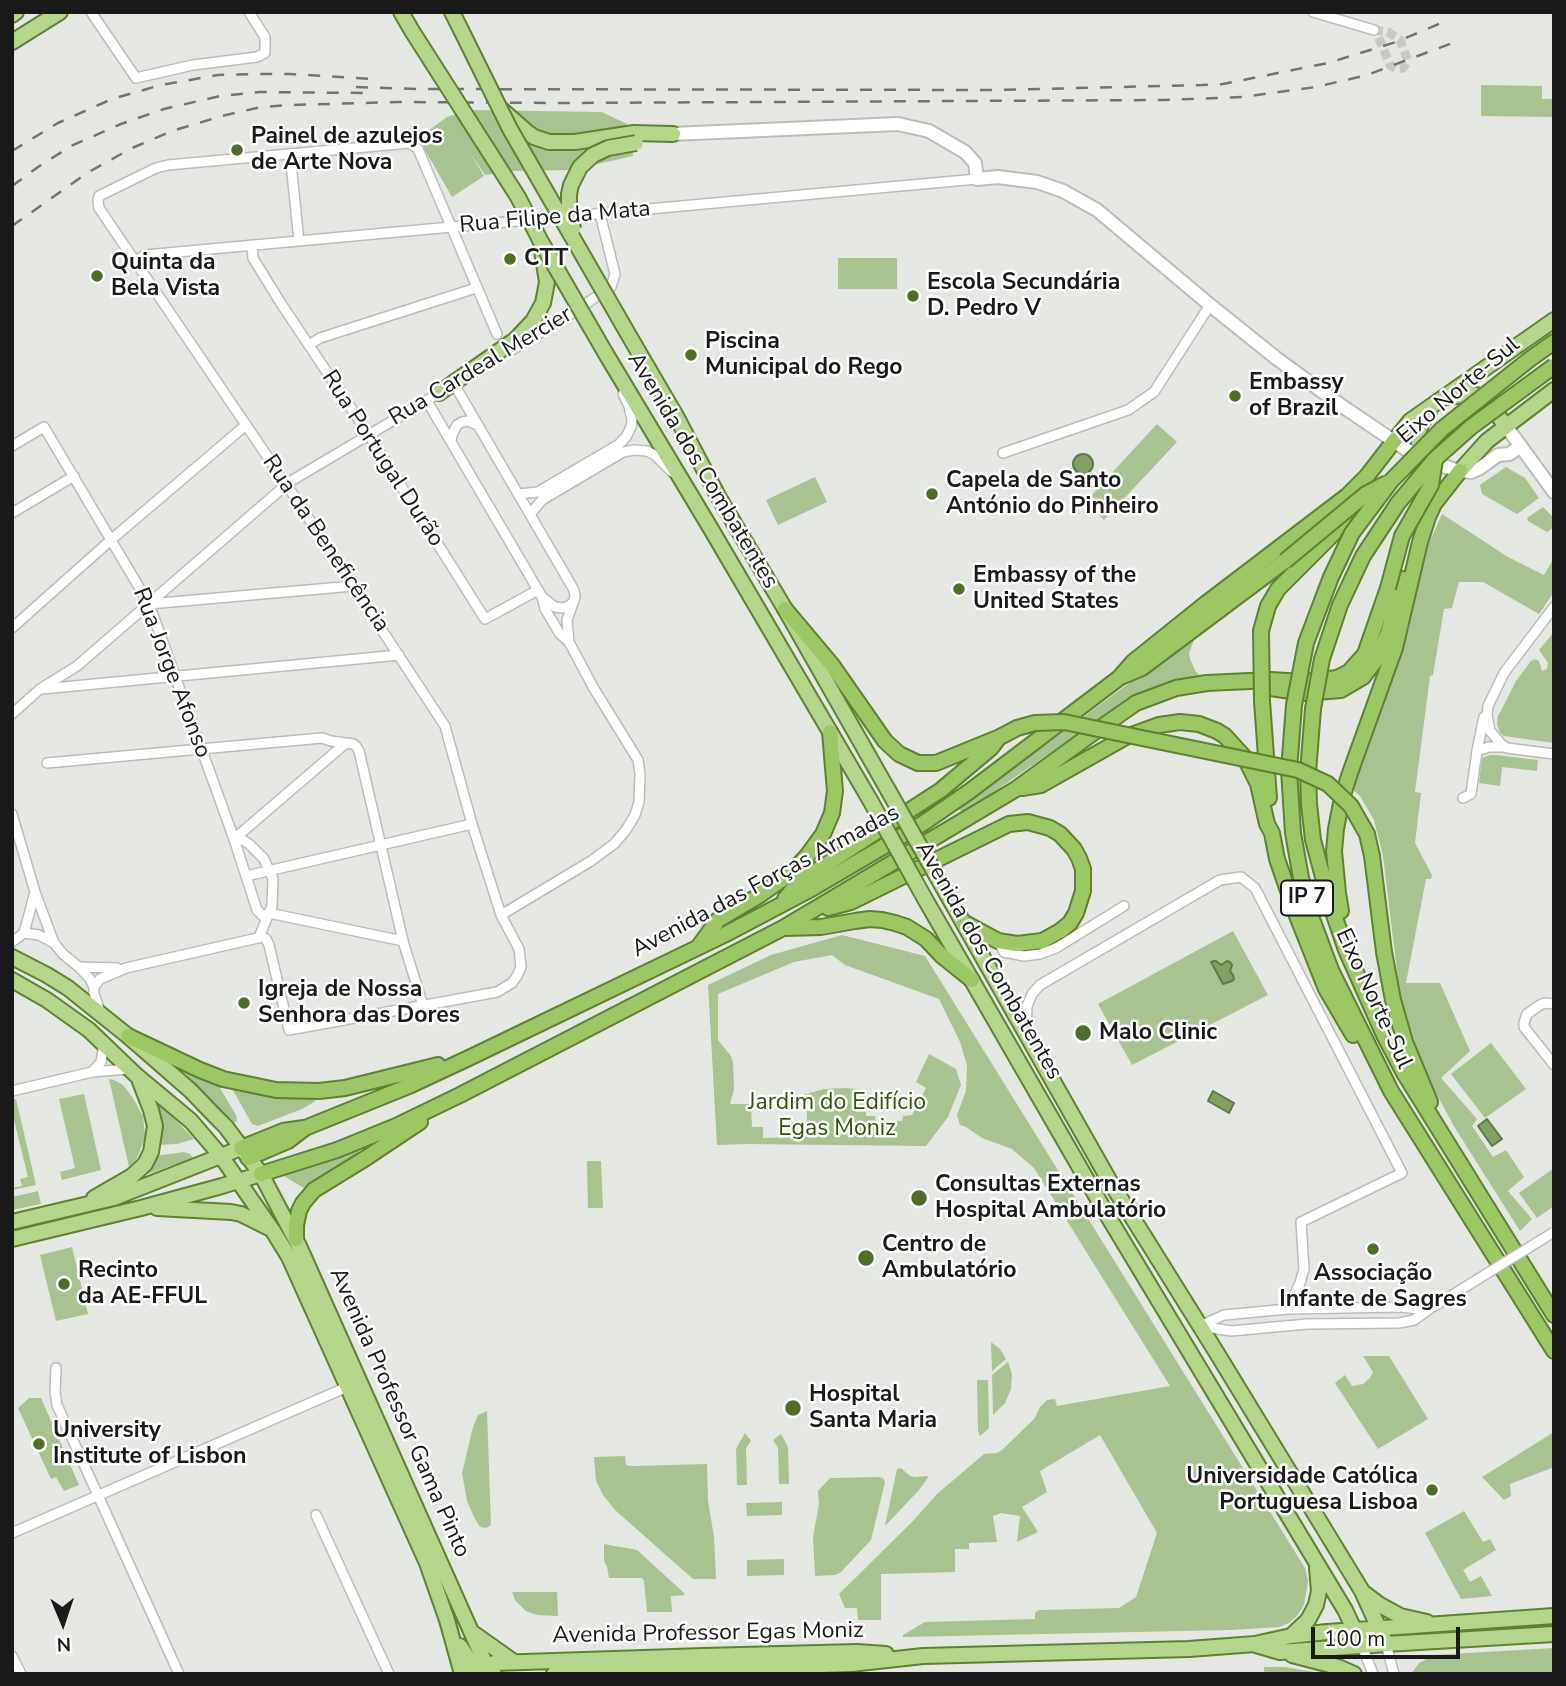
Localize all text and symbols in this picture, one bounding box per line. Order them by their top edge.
place label: Painel de azulejos de Arte Nova [251,123,443,177]
marker: Painel de azulejos de Arte Nova [229,142,245,158]
street label: Rua Filipe da Mata [458,196,652,240]
place label: CTT [524,245,568,273]
place label: Quinta da Bela Vista [111,249,220,303]
marker: CTT [502,251,518,267]
marker: Quinta da Bela Vista [89,268,105,284]
place label: Escola Secundária D. Pedro V [927,269,1120,323]
marker: Escola Secundária D. Pedro V [905,288,921,304]
street label: Rua Cardeal Mercier [384,301,578,433]
place label: Piscina Municipal do Rego [705,328,903,382]
street label: Eixo Norte-Sul [1392,332,1526,450]
marker: Piscina Municipal do Rego [683,347,699,363]
street label: Avenida dos Combatentes [621,348,783,594]
street label: Rua Portugal Durão [315,366,449,552]
place label: Embassy of Brazil [1249,369,1344,423]
marker: Embassy of Brazil [1227,388,1243,404]
street label: Rua da Beneficência [255,450,395,638]
place label: Capela de Santo António do Pinheiro [946,467,1159,521]
marker: Capela de Santo António do Pinheiro [924,486,940,502]
place label: Embassy of the United States [973,562,1136,616]
marker: Embassy of the United States [951,581,967,597]
street label: Rua Jorge Afonso [126,584,216,762]
street label: Avenida das Forças Armadas [628,800,904,964]
street label: Avenida dos Combatentes [908,837,1068,1085]
road number: IP 7 [1281,880,1333,916]
street label: Eixo Norte-Sul [1328,925,1418,1073]
place label: Igreja de Nossa Senhora das Dores [258,976,460,1030]
marker: Igreja de Nossa Senhora das Dores [236,995,252,1011]
place label: Malo Clinic [1099,1019,1217,1047]
marker: Malo Clinic [1073,1023,1093,1043]
park label: Jardim do Edifício Egas Moniz [748,1089,926,1143]
place label: Consultas Externas Hospital Ambulatório [935,1171,1166,1225]
marker: Consultas Externas Hospital Ambulatório [909,1188,929,1208]
place label: Centro de Ambulatório [882,1231,1016,1285]
marker: Associação Infante de Sagres [1365,1241,1381,1257]
marker: Centro de Ambulatório [856,1248,876,1268]
place label: Recinto da AE-FFUL [78,1257,207,1311]
place label: Associação Infante de Sagres [1279,1260,1467,1314]
street label: Avenida Professor Gama Pinto [323,1264,475,1562]
marker: Recinto da AE-FFUL [56,1276,72,1292]
place label: Hospital Santa Maria [809,1381,937,1435]
marker: Hospital Santa Maria [783,1398,803,1418]
place label: University Institute of Lisbon [53,1417,246,1471]
marker: University Institute of Lisbon [31,1436,47,1452]
place label: Universidade Católica Portuguesa Lisboa [1186,1463,1418,1517]
marker: Universidade Católica Portuguesa Lisboa [1424,1482,1440,1498]
north arrow [28,1588,98,1658]
scale bar [1314,1612,1463,1656]
street label: Avenida Professor Egas Moniz [552,1617,864,1651]
text: 100 m [1324,1625,1385,1653]
text: N [56,1631,71,1657]

